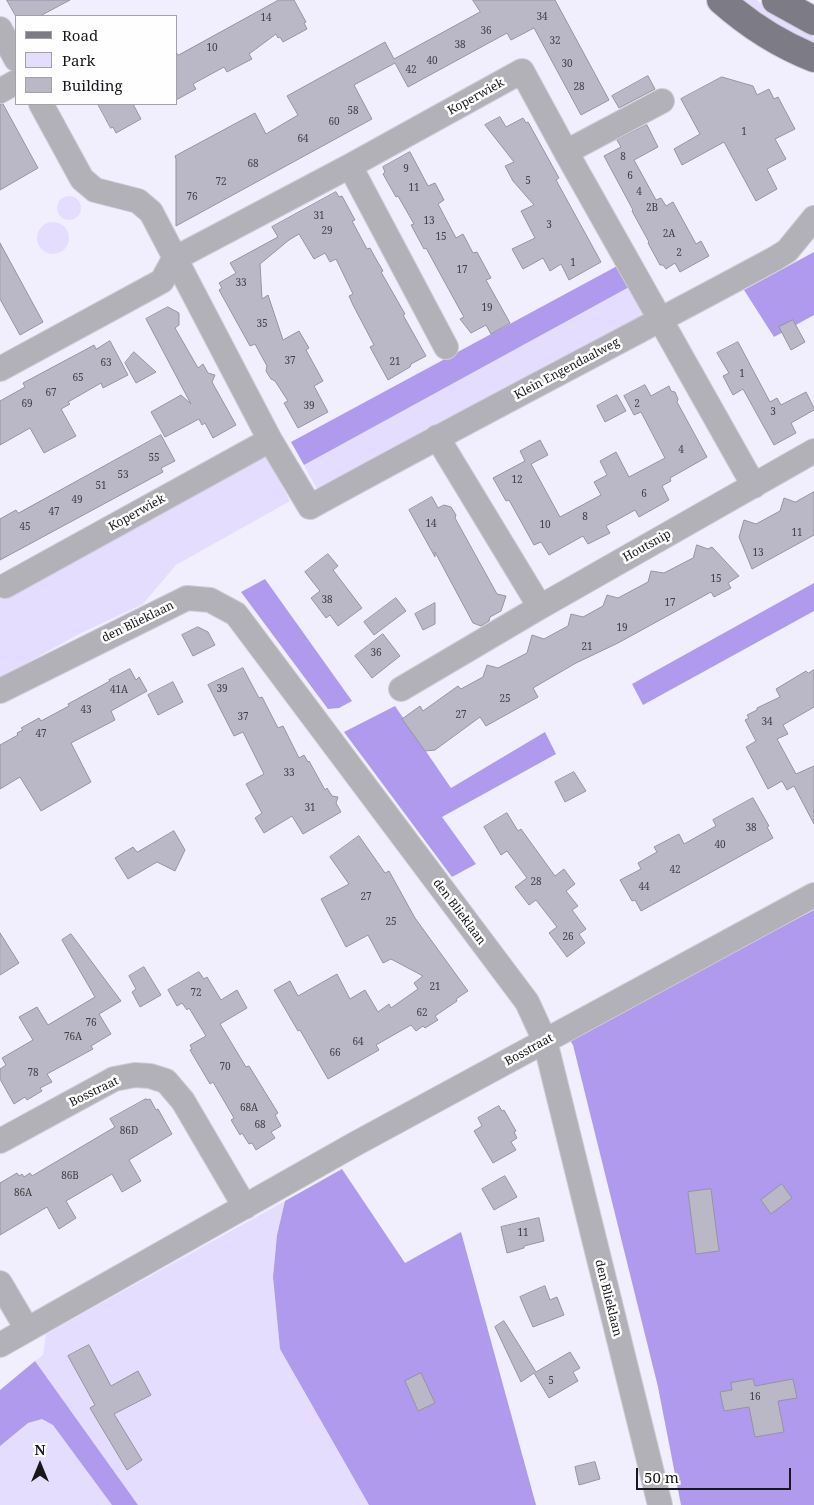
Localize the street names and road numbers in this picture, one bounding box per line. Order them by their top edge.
street label: Koperwiek [445,76,507,118]
street label: Klein Engendaalweg [512,335,622,403]
street label: Koperwiek [106,492,168,534]
street label: Houtsnip [620,527,674,565]
street label: den Blieklaan [100,598,176,646]
street label: den Blieklaan [430,876,488,948]
street label: Bosstraat [502,1031,556,1069]
street label: Bosstraat [67,1074,121,1110]
street label: den Blieklaan [592,1258,624,1338]

